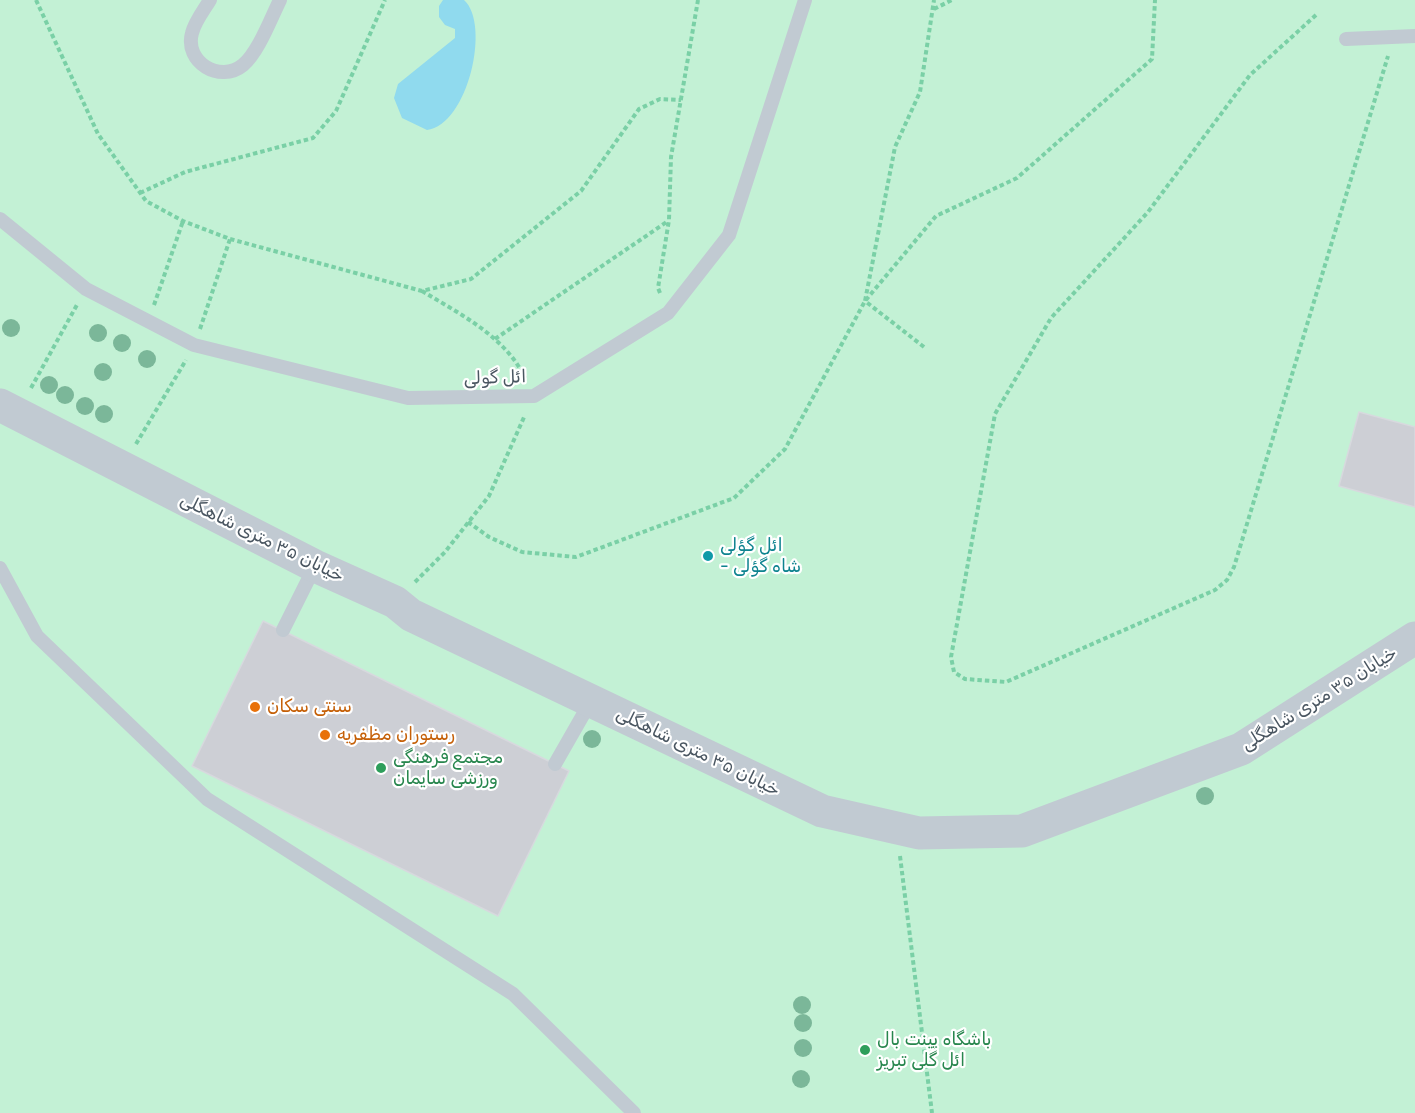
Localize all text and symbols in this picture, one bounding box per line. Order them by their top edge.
street label: ائل گولی [463,366,527,390]
street label: خیابان ۳۵ متری شاهگلی [177,489,347,587]
place label: ائل گؤلی - شاه گؤلی [720,535,801,578]
marker: ائل گؤلی - شاه گؤلی [701,549,715,563]
street label: خیابان ۳۵ متری شاهگلی [1237,642,1401,756]
place label: سنتی سکان [267,696,352,718]
marker: سنتی سکان [248,700,262,714]
street label: خیابان ۳۵ متری شاهگلی [613,703,783,801]
place label: رستوران مظفریه [337,724,455,746]
marker: رستوران مظفریه [318,728,332,742]
place label: مجتمع فرهنگی ورزشی سایمان [393,747,503,789]
marker: مجتمع فرهنگی ورزشی سایمان [374,761,388,775]
place label: باشگاه پینت بال ائل گلی تبریز [877,1029,991,1072]
marker: باشگاه پینت بال ائل گلی تبریز [858,1043,872,1057]

